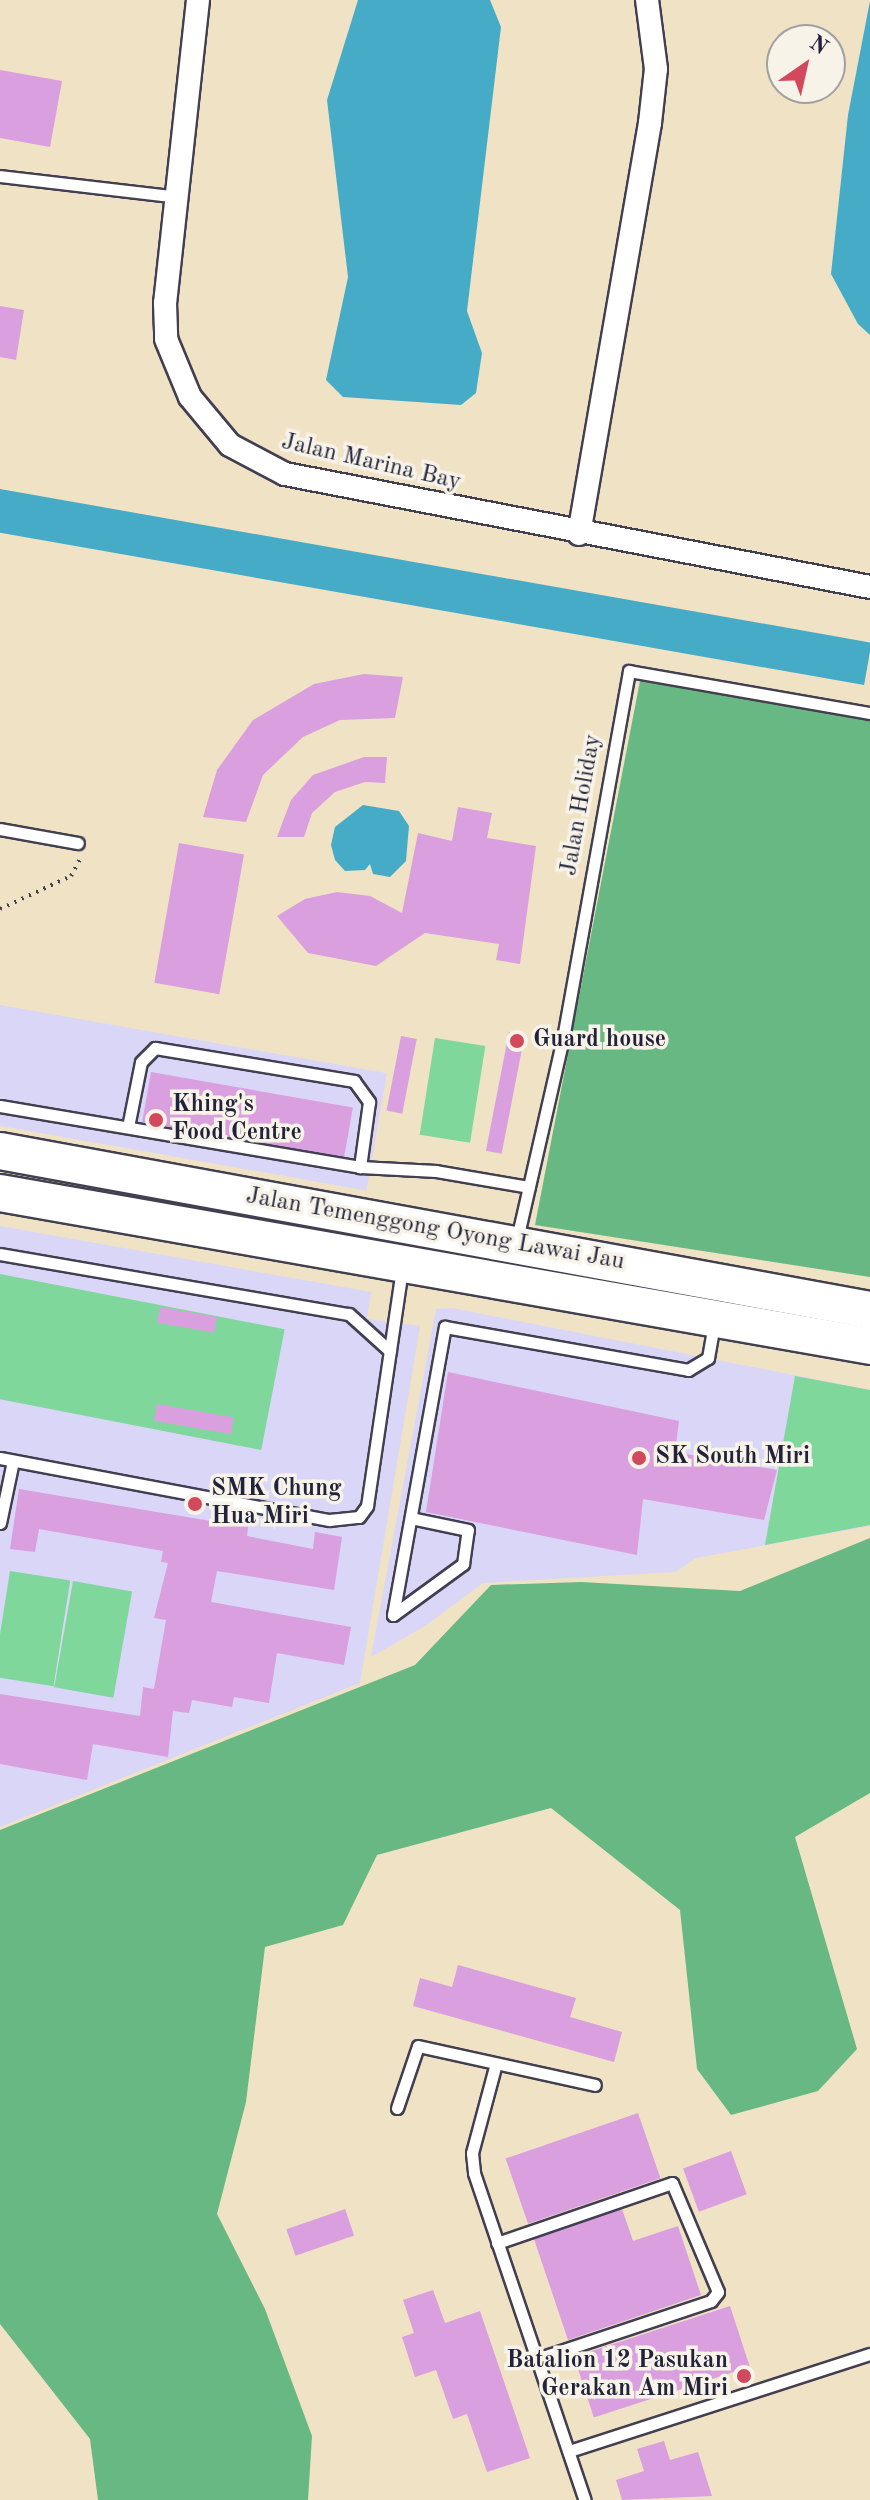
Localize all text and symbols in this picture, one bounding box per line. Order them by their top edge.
north arrow [766,24,846,104]
text: N [805,32,831,60]
street label: Jalan Marina Bay [278,428,464,498]
street label: Jalan Holiday [555,732,609,878]
place label: Guard house [533,1027,666,1055]
marker: Guard house [508,1032,526,1050]
place label: Khing's Food Centre [172,1092,302,1148]
marker: Khing's Food Centre [147,1111,165,1129]
street label: Jalan Temenggong Oyong Lawai Jau [244,1183,626,1277]
place label: SK South Miri [655,1444,810,1472]
marker: SK South Miri [630,1449,648,1467]
place label: SMK Chung Hua Miri [211,1476,342,1532]
marker: SMK Chung Hua Miri [186,1495,204,1513]
place label: Batalion 12 Pasukan Gerakan Am Miri [506,2348,728,2404]
marker: Batalion 12 Pasukan Gerakan Am Miri [735,2367,753,2385]

